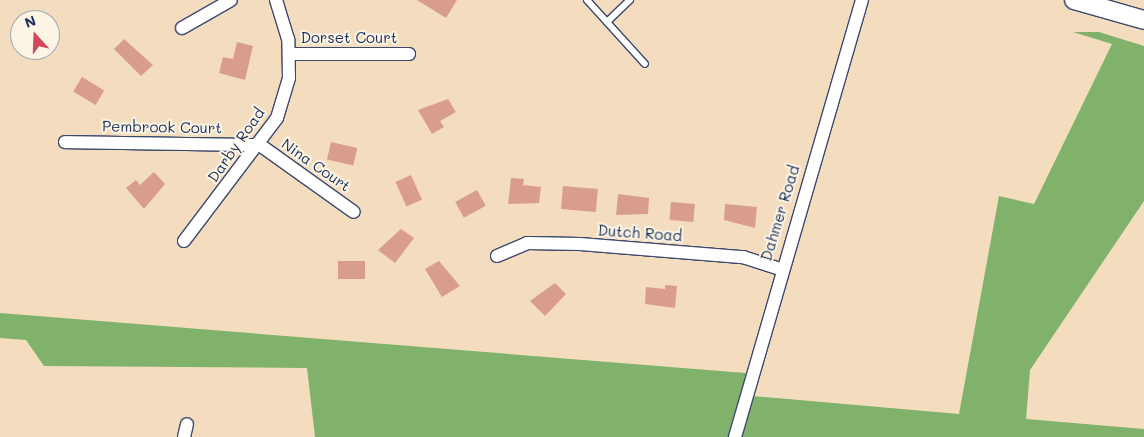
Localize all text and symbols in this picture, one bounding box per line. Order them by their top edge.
north arrow [10,10,60,60]
text: N [22,11,38,32]
street label: Dorset Court [301,29,397,47]
street label: Darby Road [204,104,268,186]
street label: Pembrook Court [102,117,222,137]
street label: Nina Court [278,135,354,195]
street label: Dahmer Road [757,163,803,263]
street label: Dutch Road [597,221,683,245]

